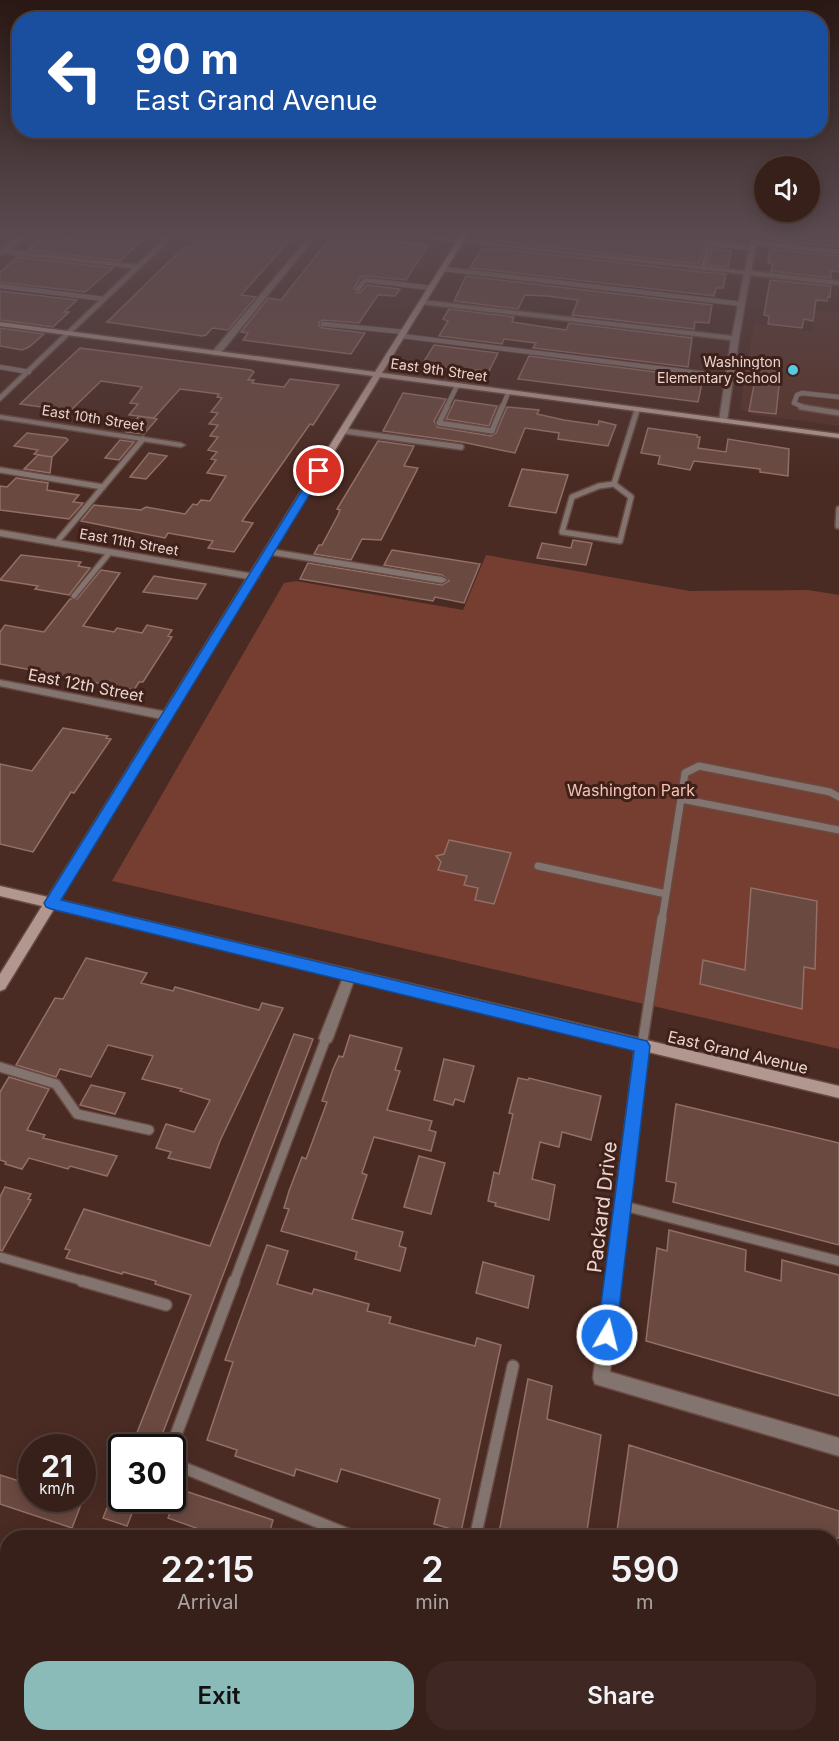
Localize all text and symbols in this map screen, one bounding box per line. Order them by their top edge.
text: 90 m [135,33,239,84]
icon: left [36,36,114,114]
text: East Grand Avenue [135,84,377,117]
map controls [754,156,820,222]
button: sound [754,156,820,222]
place label: Washington Elementary School [657,353,781,386]
street label: East 9th Street [390,354,489,385]
marker: Washington Elementary School [786,363,800,377]
street label: East 10th Street [41,401,146,434]
pin [293,445,344,496]
icon: arrive [302,454,335,487]
street label: East 11th Street [78,524,180,559]
street label: East 12th Street [26,664,146,706]
park label: Washington Park [567,780,695,800]
street label: East Grand Avenue [666,1026,810,1078]
street label: Packard Drive [582,1140,622,1274]
position arrow [575,1303,639,1367]
speed limit sign: 30 [108,1434,186,1512]
text: 21 [41,1448,73,1484]
text: km/h [39,1479,75,1498]
text: 22:15 [161,1547,255,1591]
text: 2 [421,1547,444,1591]
text: 590 [610,1547,679,1591]
text: Arrival [177,1590,238,1614]
text: min [415,1590,449,1614]
text: m [636,1590,654,1614]
button: Exit [24,1661,414,1730]
button: Share [426,1661,816,1730]

